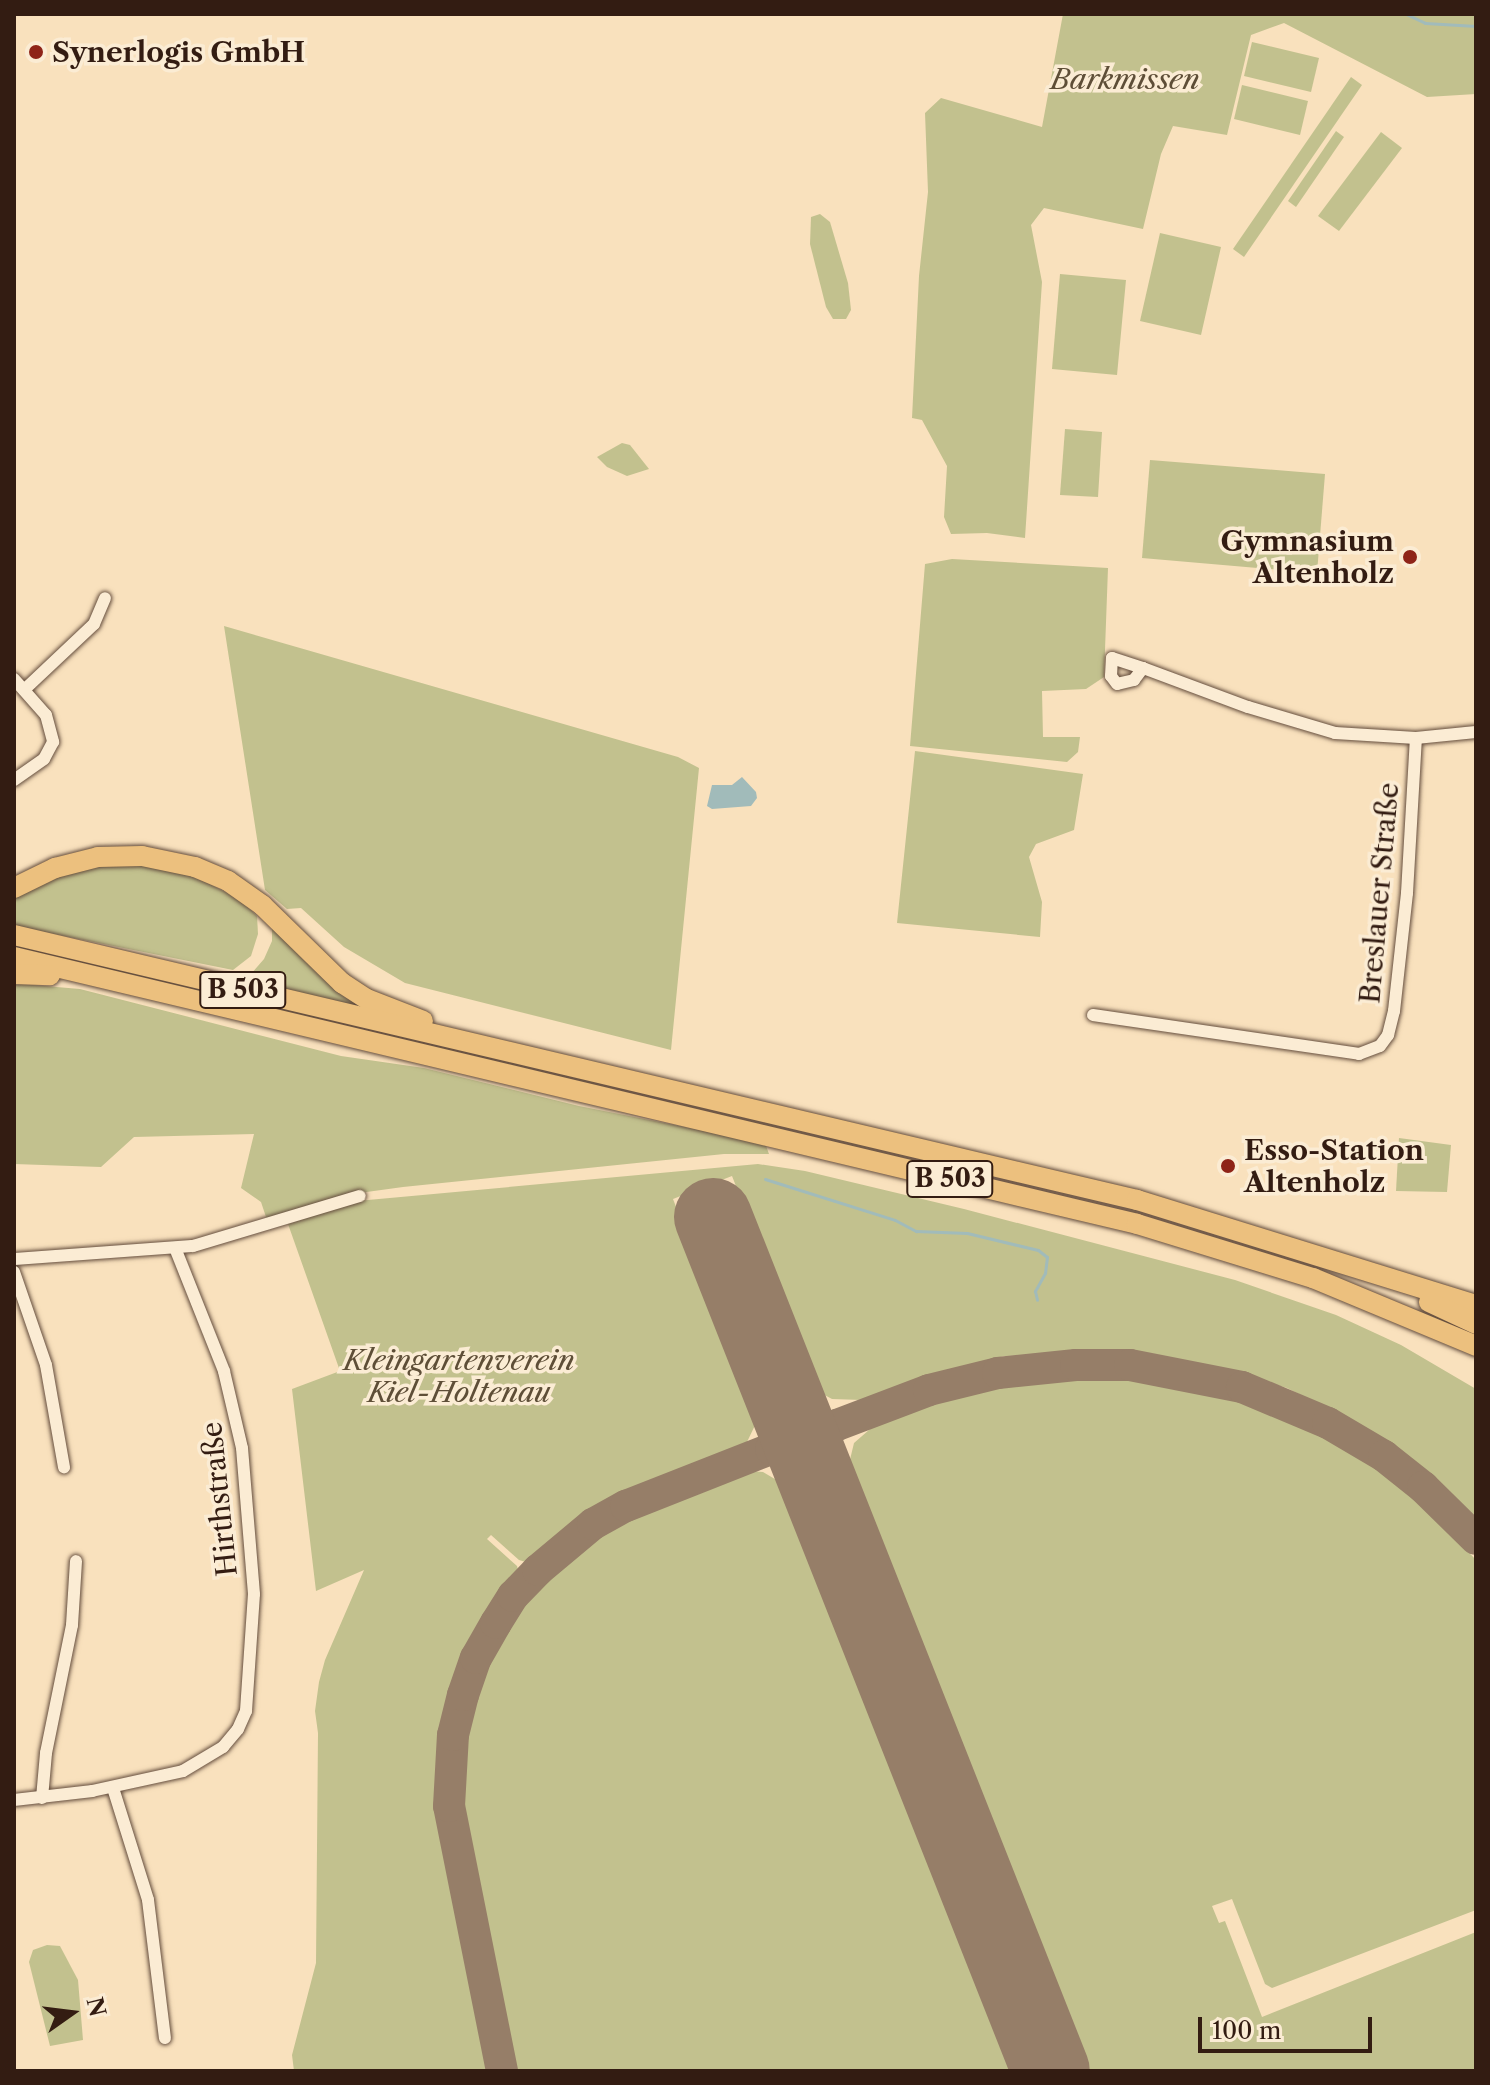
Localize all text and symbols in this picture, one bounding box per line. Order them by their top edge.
place label: Synerlogis GmbH [52,35,305,69]
marker: Synerlogis GmbH [27,43,45,61]
park label: Barkmissen [1050,62,1200,96]
place label: Gymnasium Altenholz [1220,524,1394,590]
marker: Gymnasium Altenholz [1401,548,1419,566]
street label: Breslauer Straße [1353,781,1405,1005]
road number: B 503 [199,968,287,1012]
place label: Esso-Station Altenholz [1244,1133,1424,1199]
road number: B 503 [906,1157,994,1201]
marker: Esso-Station Altenholz [1219,1157,1237,1175]
park label: Kleingartenverein Kiel-Holtenau [343,1343,575,1409]
street label: Hirthstraße [194,1420,244,1578]
north arrow [32,1973,112,2053]
text: N [80,1995,111,2020]
scale bar [1202,2001,1376,2051]
text: 100 m [1212,2016,1281,2045]

